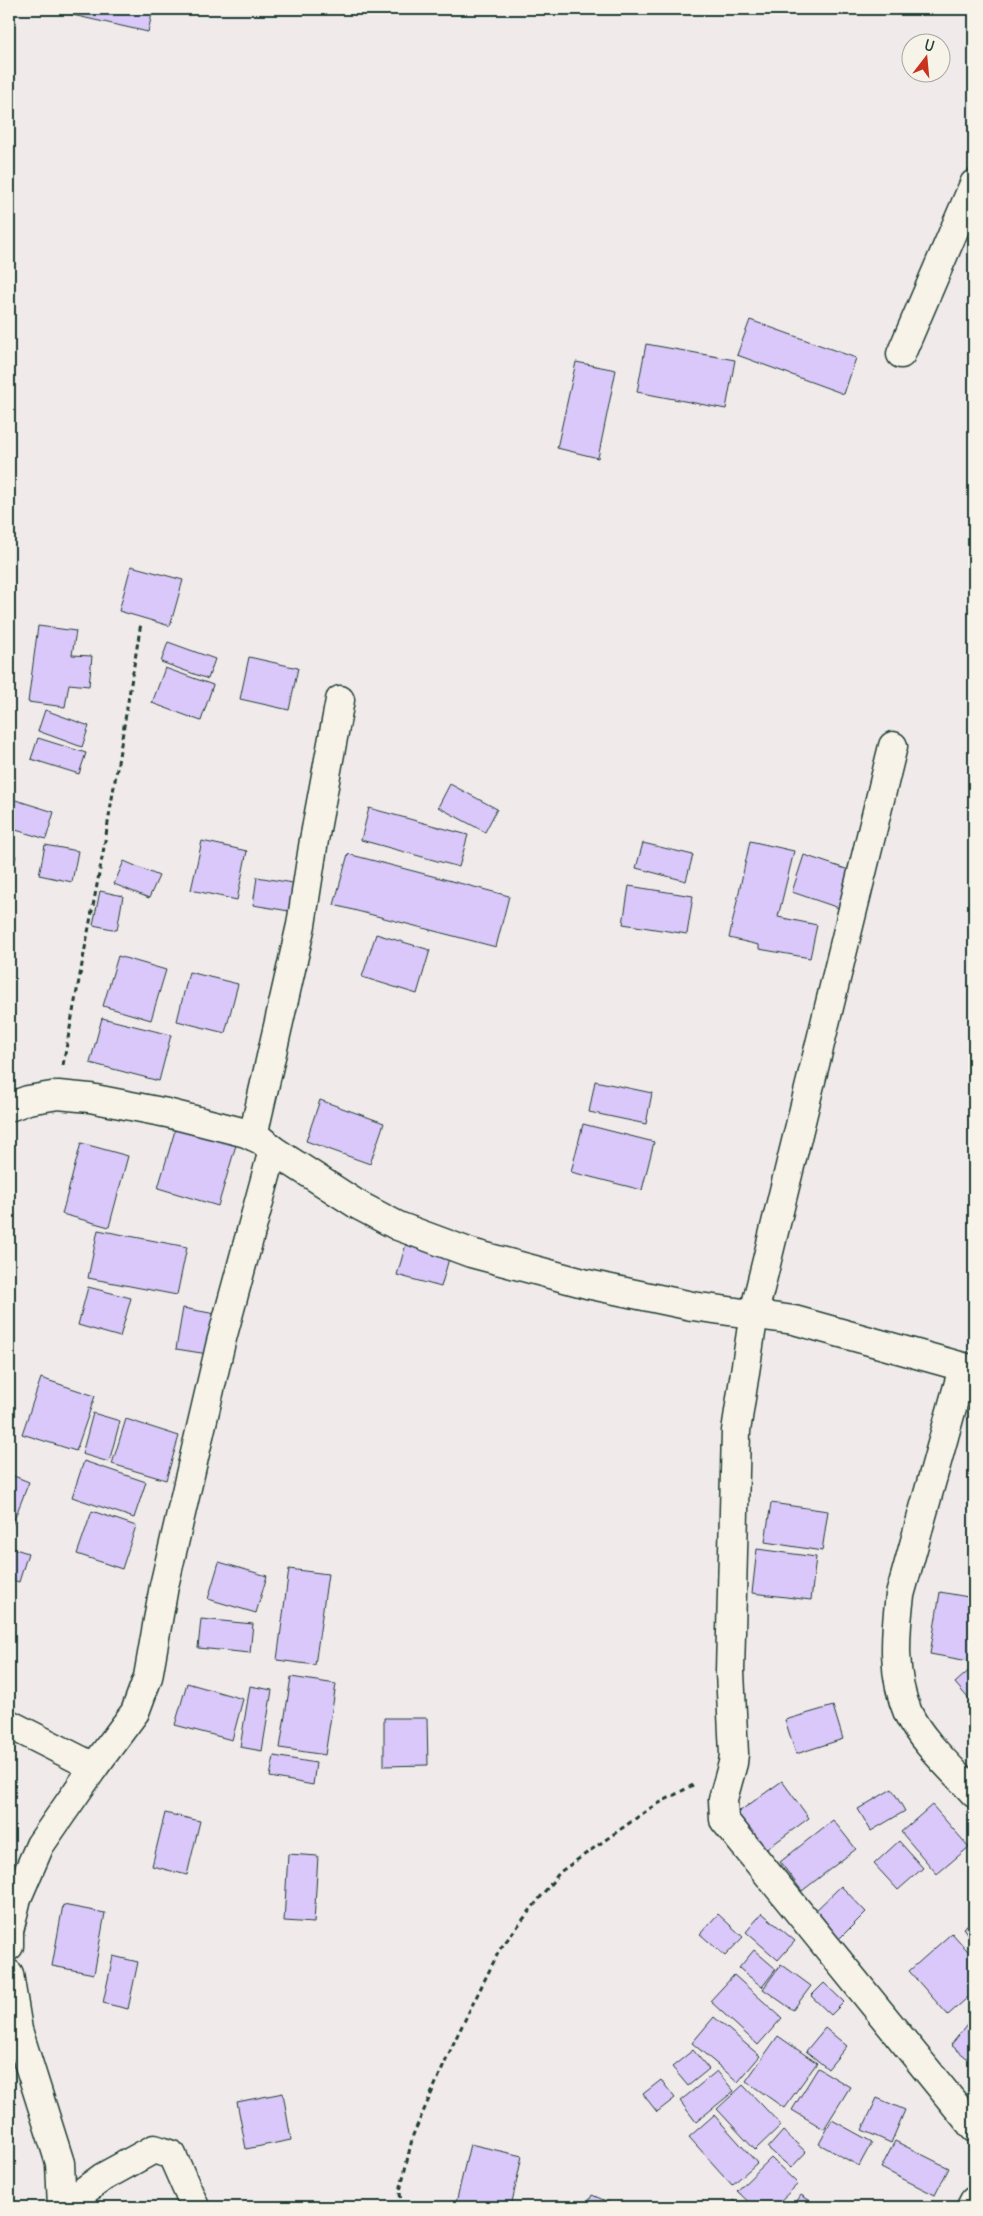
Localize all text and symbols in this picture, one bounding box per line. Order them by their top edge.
north arrow [900,32,950,82]
text: U [923,36,937,55]

